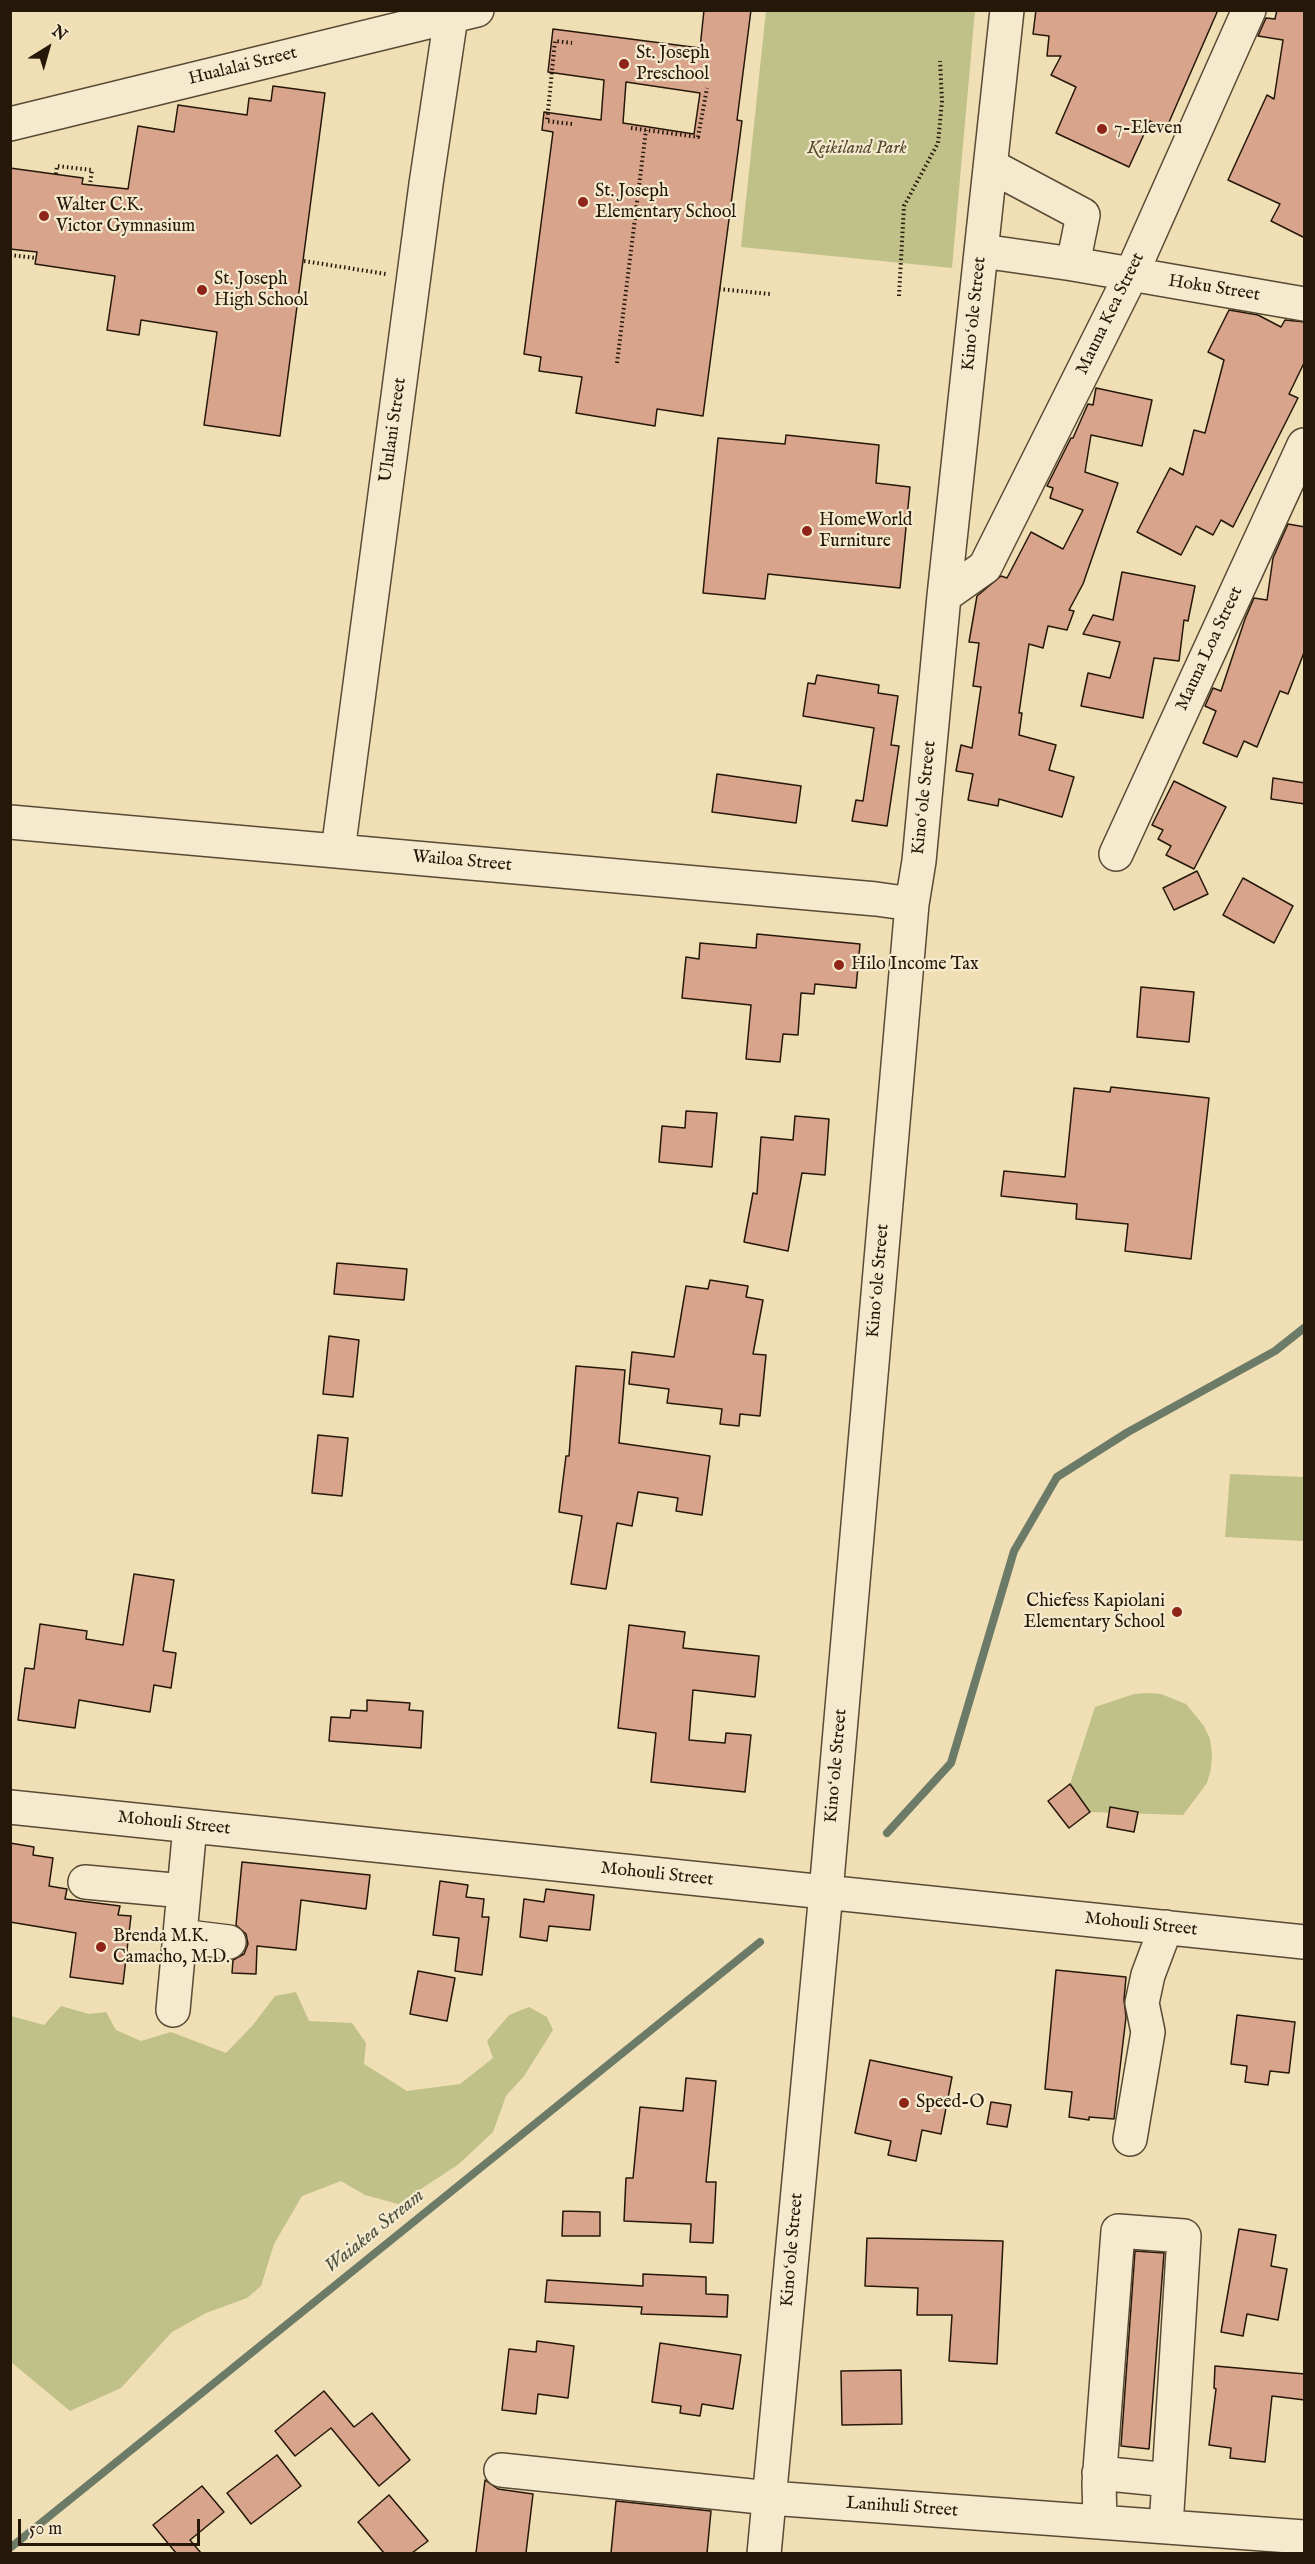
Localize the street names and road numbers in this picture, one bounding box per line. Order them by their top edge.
street label: Hualalai Street [186,43,300,91]
street label: Mauna Kea Street [1072,249,1150,379]
street label: Kinoʻole Street [958,256,992,372]
street label: Hoku Street [1167,271,1261,307]
street label: Ululani Street [376,376,412,484]
street label: Mauna Loa Street [1172,584,1248,714]
street label: Kinoʻole Street [908,740,942,856]
street label: Wailoa Street [411,847,513,877]
street label: Kinoʻole Street [863,1223,895,1339]
street label: Kinoʻole Street [821,1708,853,1824]
street label: Mohouli Street [117,1807,231,1841]
street label: Mohouli Street [600,1858,714,1892]
street label: Mohouli Street [1084,1908,1198,1942]
street label: Kinoʻole Street [777,2192,809,2308]
street label: Lanihuli Street [845,2493,959,2523]

